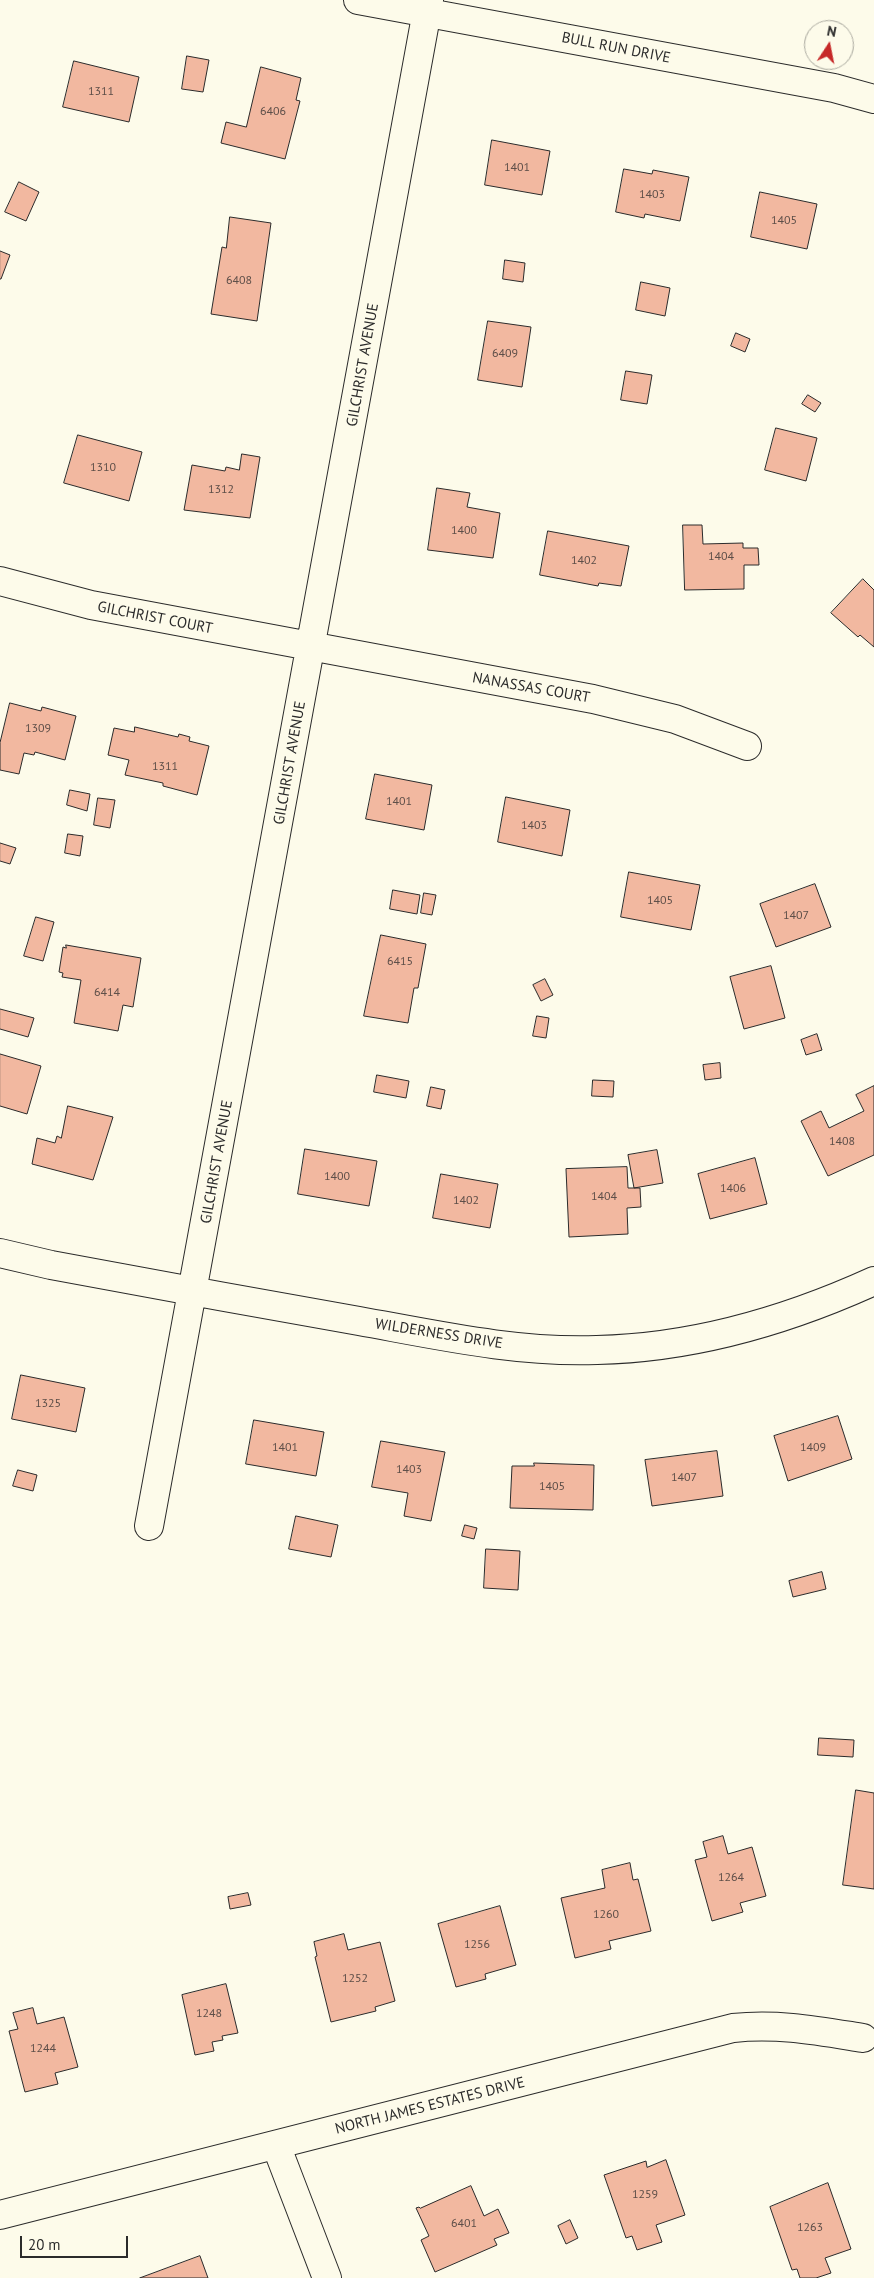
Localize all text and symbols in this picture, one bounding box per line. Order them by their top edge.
north arrow [804,20,854,70]
text: N [825,22,838,41]
street label: BULL RUN DRIVE [560,29,672,67]
house number: 1311 [88,85,114,99]
house number: 6406 [260,105,286,119]
house number: 1401 [504,161,530,175]
house number: 1403 [639,188,665,202]
house number: 1405 [771,214,797,228]
house number: 6408 [226,274,252,288]
street label: GILCHRIST AVENUE [343,302,383,428]
house number: 6409 [492,347,518,361]
house number: 1310 [90,461,116,475]
house number: 1312 [208,483,234,497]
house number: 1400 [451,524,477,538]
house number: 1404 [708,550,734,564]
house number: 1402 [571,554,597,568]
street label: GILCHRIST COURT [96,598,214,638]
street label: NANASSAS COURT [471,669,591,707]
street label: GILCHRIST AVENUE [270,700,310,826]
house number: 1309 [25,722,51,736]
house number: 1311 [152,760,178,774]
house number: 1401 [386,795,412,809]
house number: 1403 [521,819,547,833]
house number: 1405 [647,894,673,908]
house number: 1407 [783,909,809,923]
house number: 6415 [387,955,413,969]
house number: 6414 [94,986,120,1000]
street label: GILCHRIST AVENUE [197,1099,237,1225]
house number: 1408 [829,1135,855,1149]
house number: 1400 [324,1170,350,1184]
house number: 1406 [720,1182,746,1196]
house number: 1404 [591,1190,617,1204]
house number: 1402 [453,1194,479,1208]
street label: WILDERNESS DRIVE [374,1315,504,1353]
house number: 1325 [35,1397,61,1411]
house number: 1401 [272,1441,298,1455]
house number: 1409 [800,1441,826,1455]
house number: 1403 [396,1463,422,1477]
house number: 1407 [671,1471,697,1485]
house number: 1405 [539,1480,565,1494]
house number: 1264 [718,1871,744,1885]
house number: 1260 [593,1908,619,1922]
house number: 1256 [464,1938,490,1952]
house number: 1252 [342,1972,368,1986]
house number: 1248 [196,2007,222,2021]
house number: 1244 [30,2042,56,2056]
street label: NORTH JAMES ESTATES DRIVE [333,2074,527,2138]
house number: 1259 [632,2188,658,2202]
house number: 6401 [451,2217,477,2231]
house number: 1263 [797,2221,823,2235]
scale bar [22,2226,130,2258]
text: 20 m [28,2235,61,2254]

